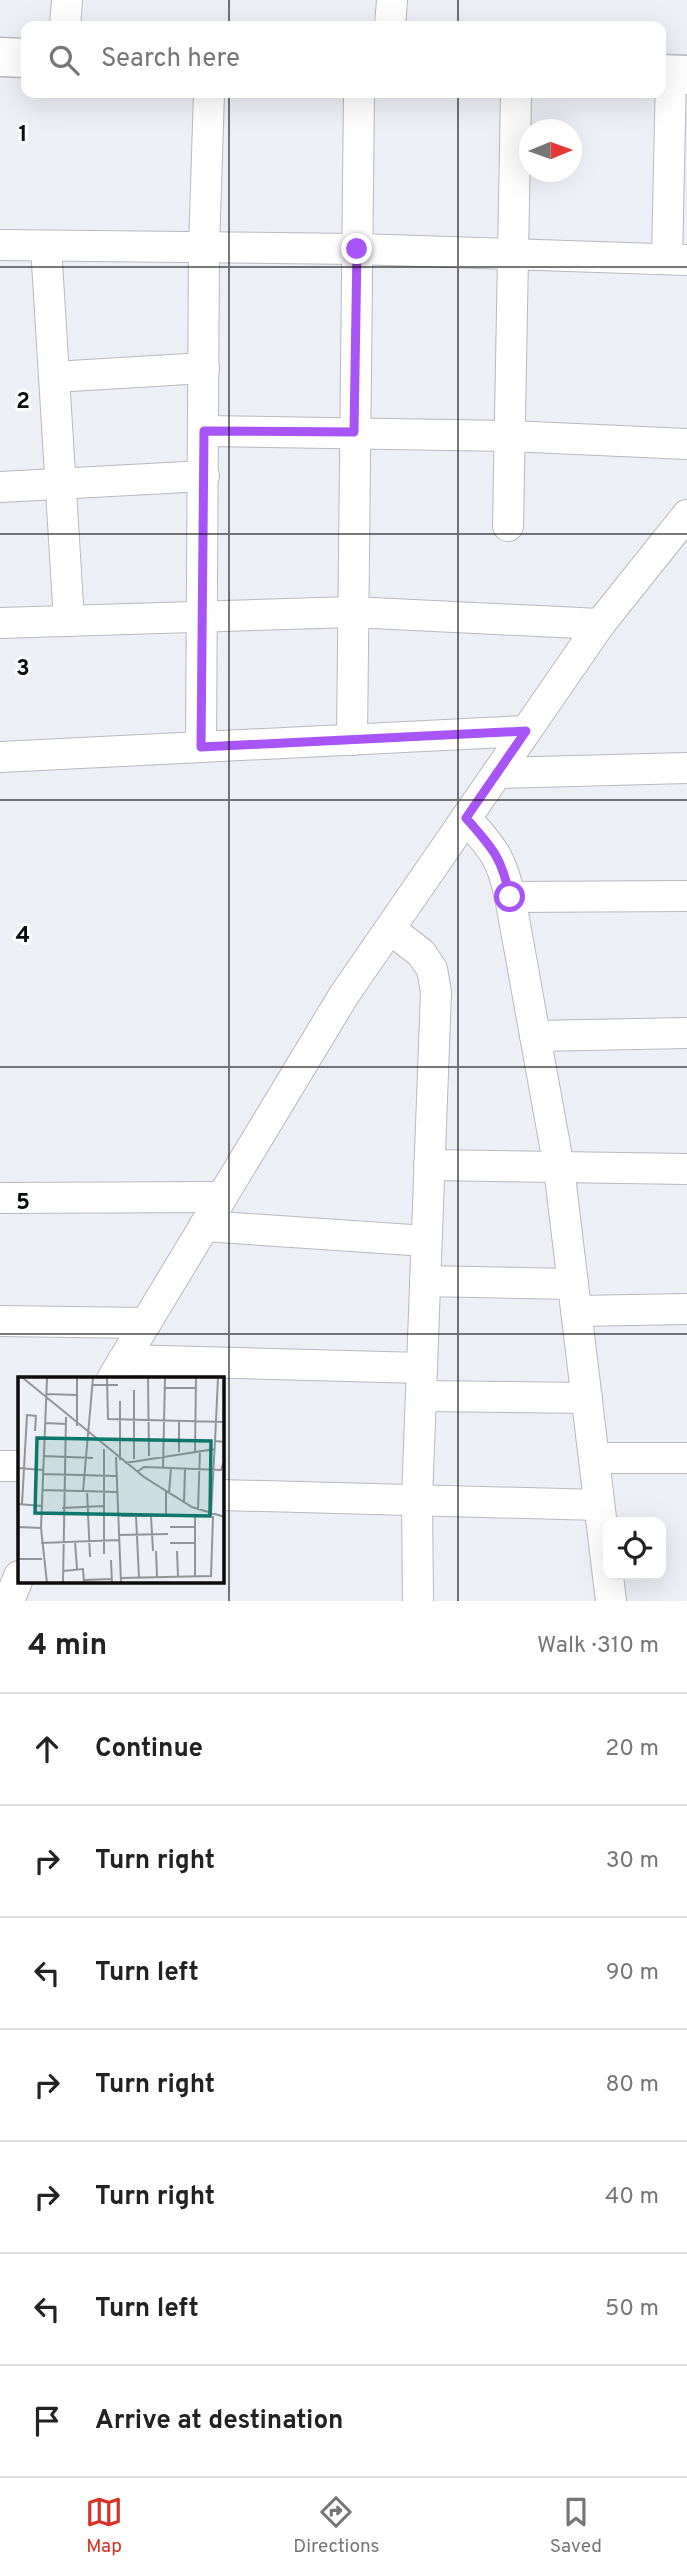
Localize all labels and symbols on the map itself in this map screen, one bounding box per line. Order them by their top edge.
north arrow [519,119,582,182]
text: 1 [18,121,28,150]
route end [341,233,372,264]
text: 2 [16,388,30,417]
text: 3 [16,655,30,684]
route start [494,881,525,912]
text: 4 [16,922,30,951]
text: 5 [16,1189,30,1218]
inset map [18,1377,224,1584]

